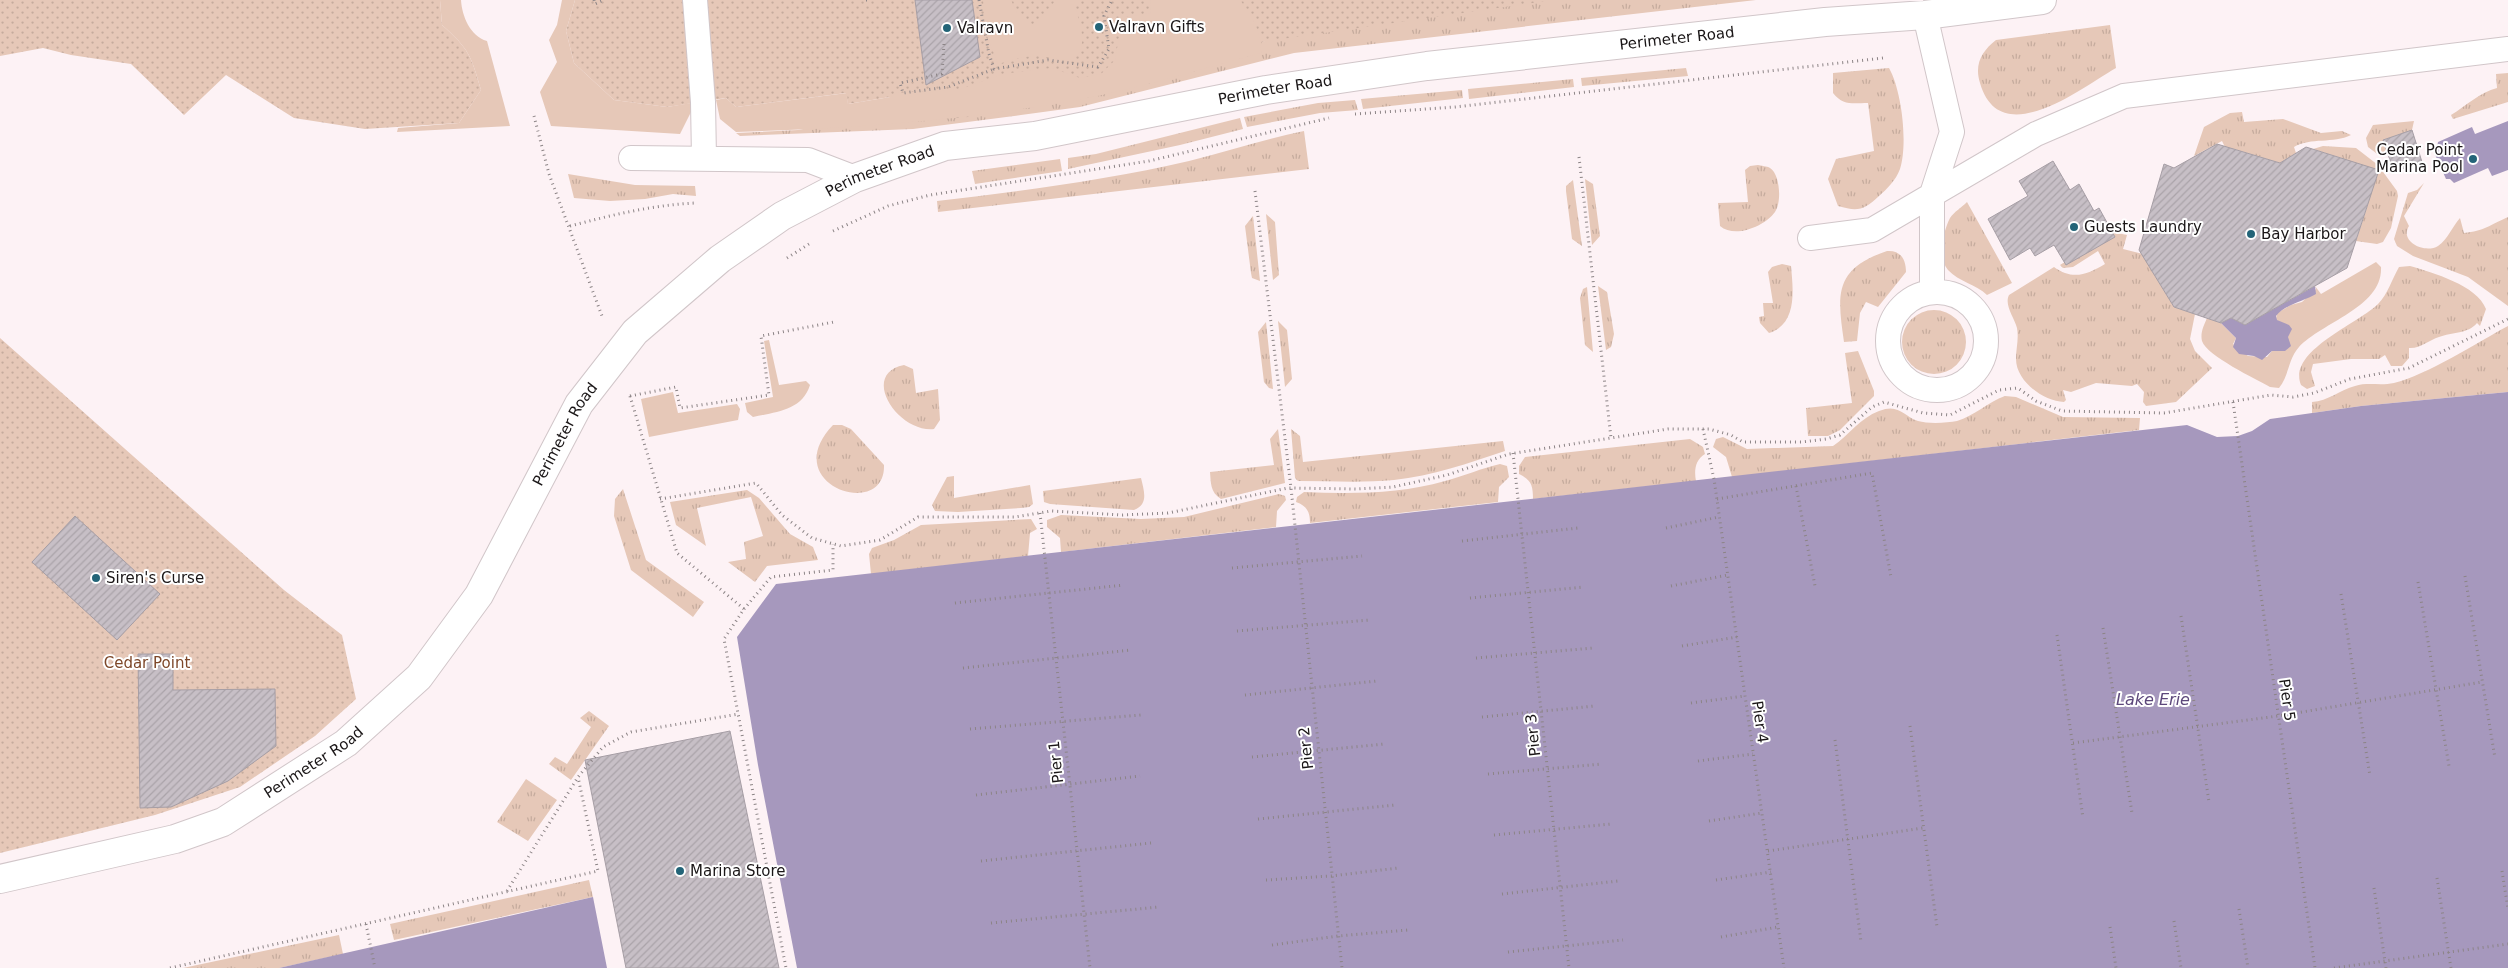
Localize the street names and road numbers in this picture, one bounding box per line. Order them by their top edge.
street label: Perimeter Road [1618,23,1735,54]
street label: Perimeter Road [1216,71,1334,108]
street label: Perimeter Road [822,142,937,201]
street label: Perimeter Road [529,379,601,489]
street label: Pier 5 [2275,678,2299,722]
street label: Pier 4 [1748,700,1772,744]
street label: Pier 3 [1522,713,1544,757]
street label: Perimeter Road [261,723,367,802]
street label: Pier 2 [1295,726,1317,770]
street label: Pier 1 [1045,740,1067,784]

